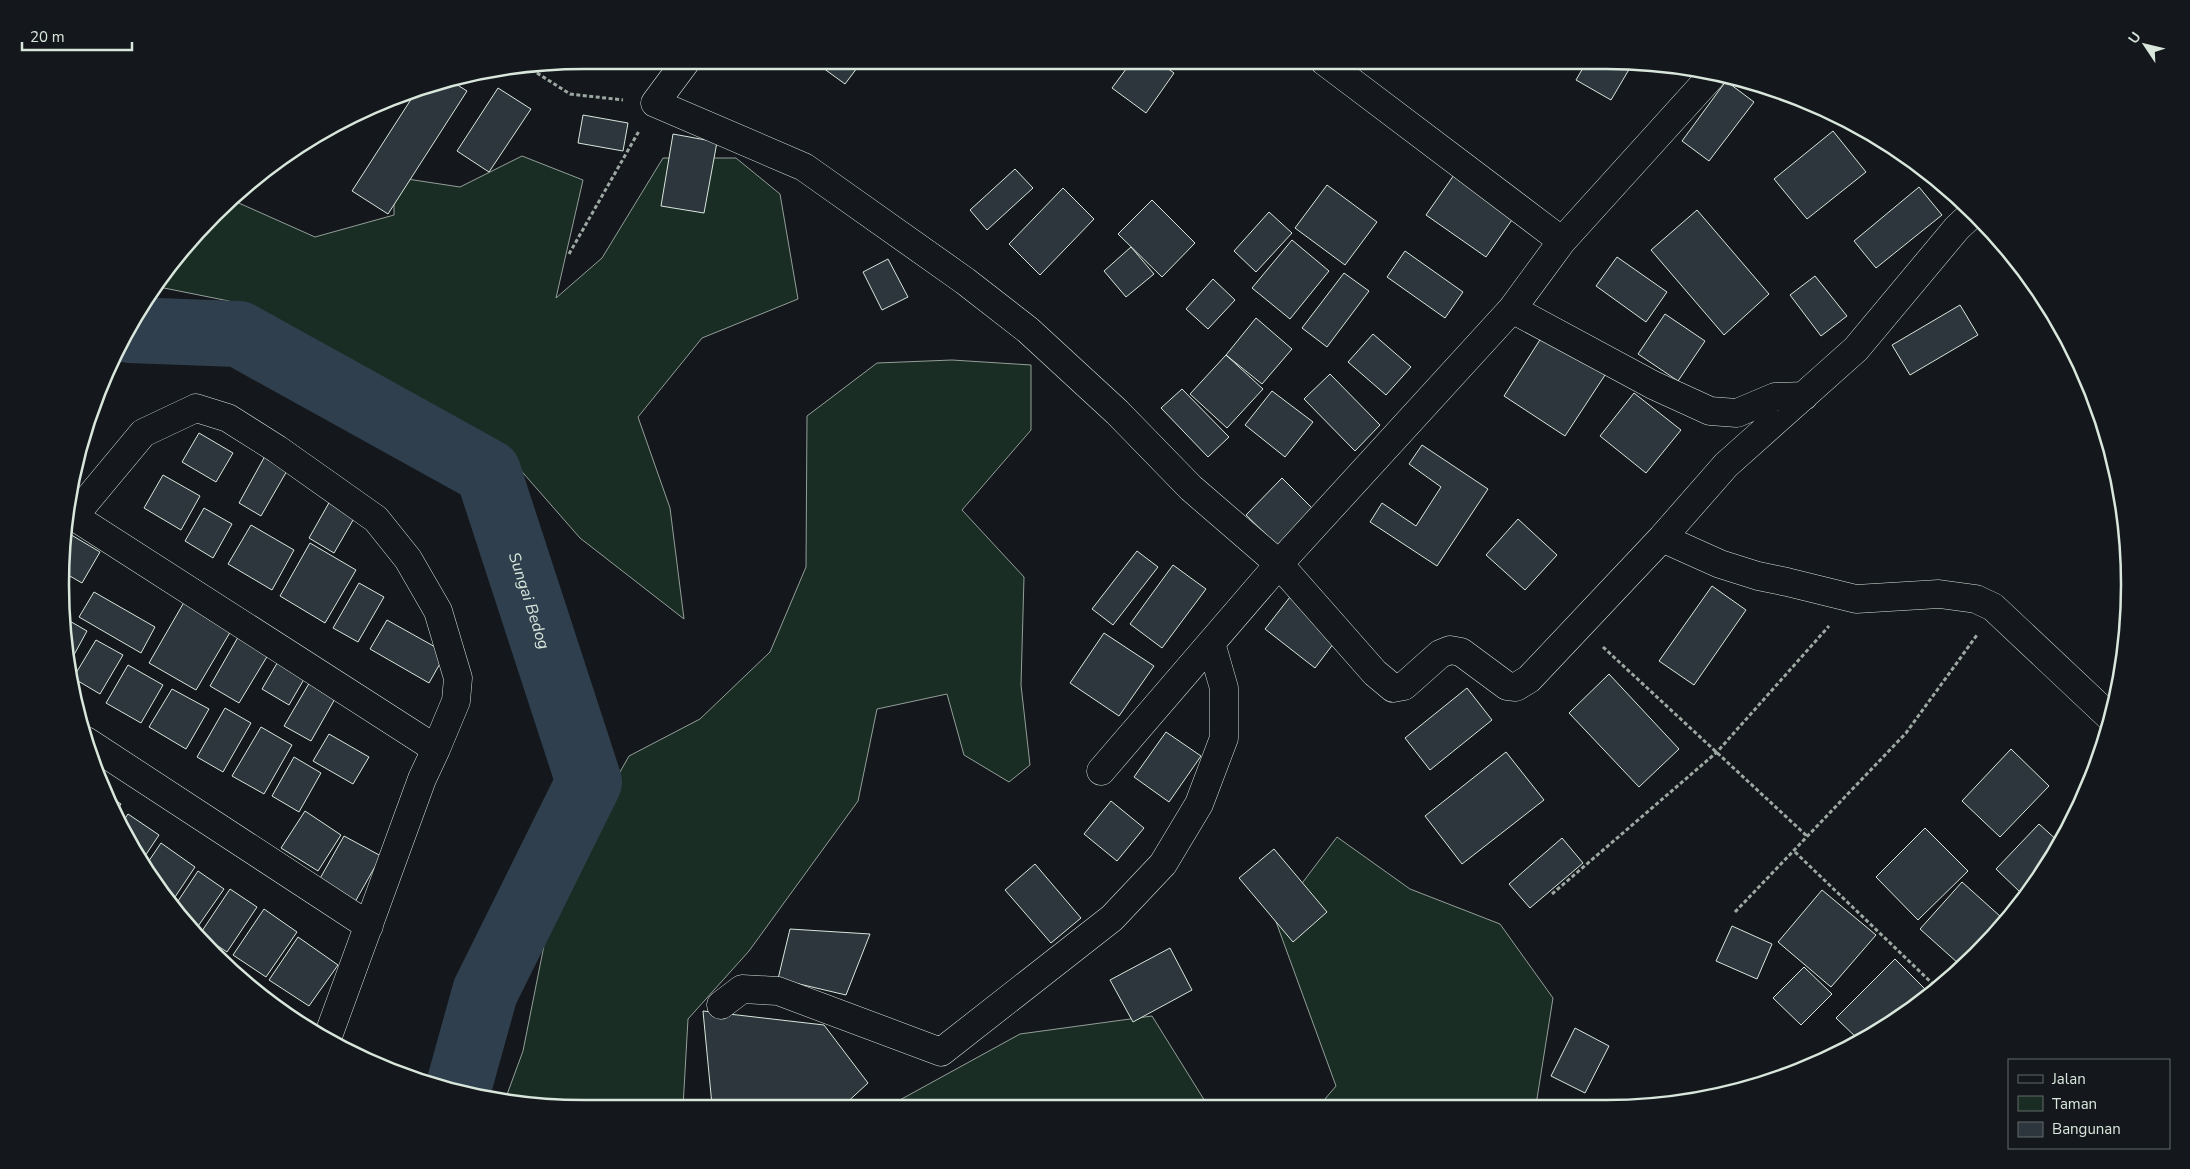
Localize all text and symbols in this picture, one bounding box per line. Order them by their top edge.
scale bar [22,20,132,52]
north arrow [2120,20,2170,70]
text: 20 m [30,27,65,47]
text: U [2124,28,2146,48]
water label: Sungai Bedog [503,550,555,652]
legend [2008,1059,2170,1149]
text: Jalan [2051,1069,2086,1089]
text: Taman [2052,1094,2097,1114]
text: Bangunan [2052,1119,2121,1139]

